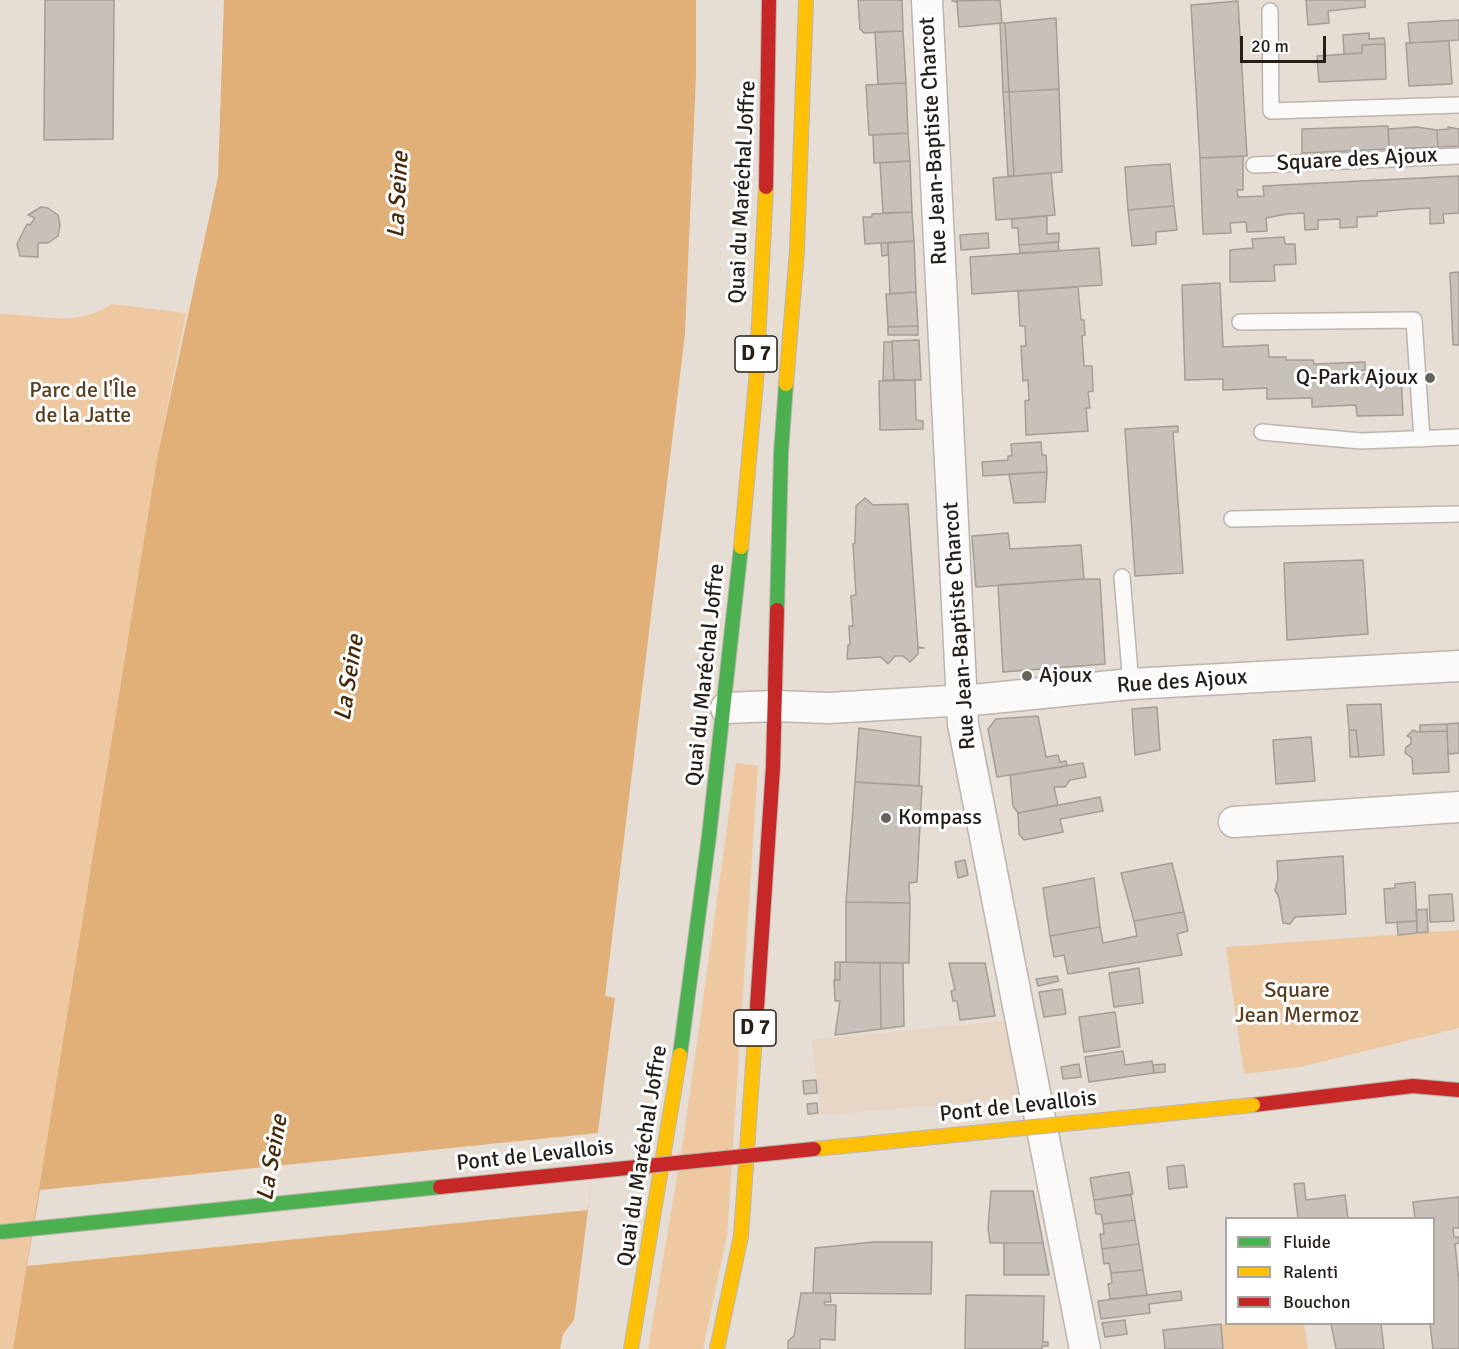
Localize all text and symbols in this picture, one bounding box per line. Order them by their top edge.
street label: Rue Jean-Baptiste Charcot [914,16,954,266]
scale bar [1243,24,1328,62]
text: 20 m [1251,35,1289,57]
street label: Quai du Maréchal Joffre [724,80,762,304]
street label: Square des Ajoux [1276,143,1438,177]
water label: La Seine [382,151,416,239]
road number: D 7 [735,336,777,372]
place label: Q-Park Ajoux [1296,365,1418,391]
marker: Q-Park Ajoux [1423,371,1437,385]
park label: Parc de l'Île de la Jatte [29,378,137,430]
street label: Rue Jean-Baptiste Charcot [938,501,982,751]
street label: Quai du Maréchal Joffre [681,562,731,788]
water label: La Seine [329,633,371,723]
place label: Ajoux [1039,663,1092,689]
street label: Rue des Ajoux [1116,664,1248,700]
marker: Ajoux [1020,669,1034,683]
place label: Kompass [898,805,982,831]
marker: Kompass [879,811,893,825]
park label: Square Jean Mermoz [1235,978,1359,1030]
road number: D 7 [734,1010,776,1046]
street label: Quai du Maréchal Joffre [612,1043,674,1269]
street label: Pont de Levallois [938,1086,1098,1128]
water label: La Seine [251,1113,295,1203]
street label: Pont de Levallois [455,1135,615,1177]
legend [1225,1217,1435,1325]
text: Fluide [1283,1231,1331,1253]
text: Ralenti [1283,1261,1338,1283]
text: Bouchon [1283,1291,1351,1313]

